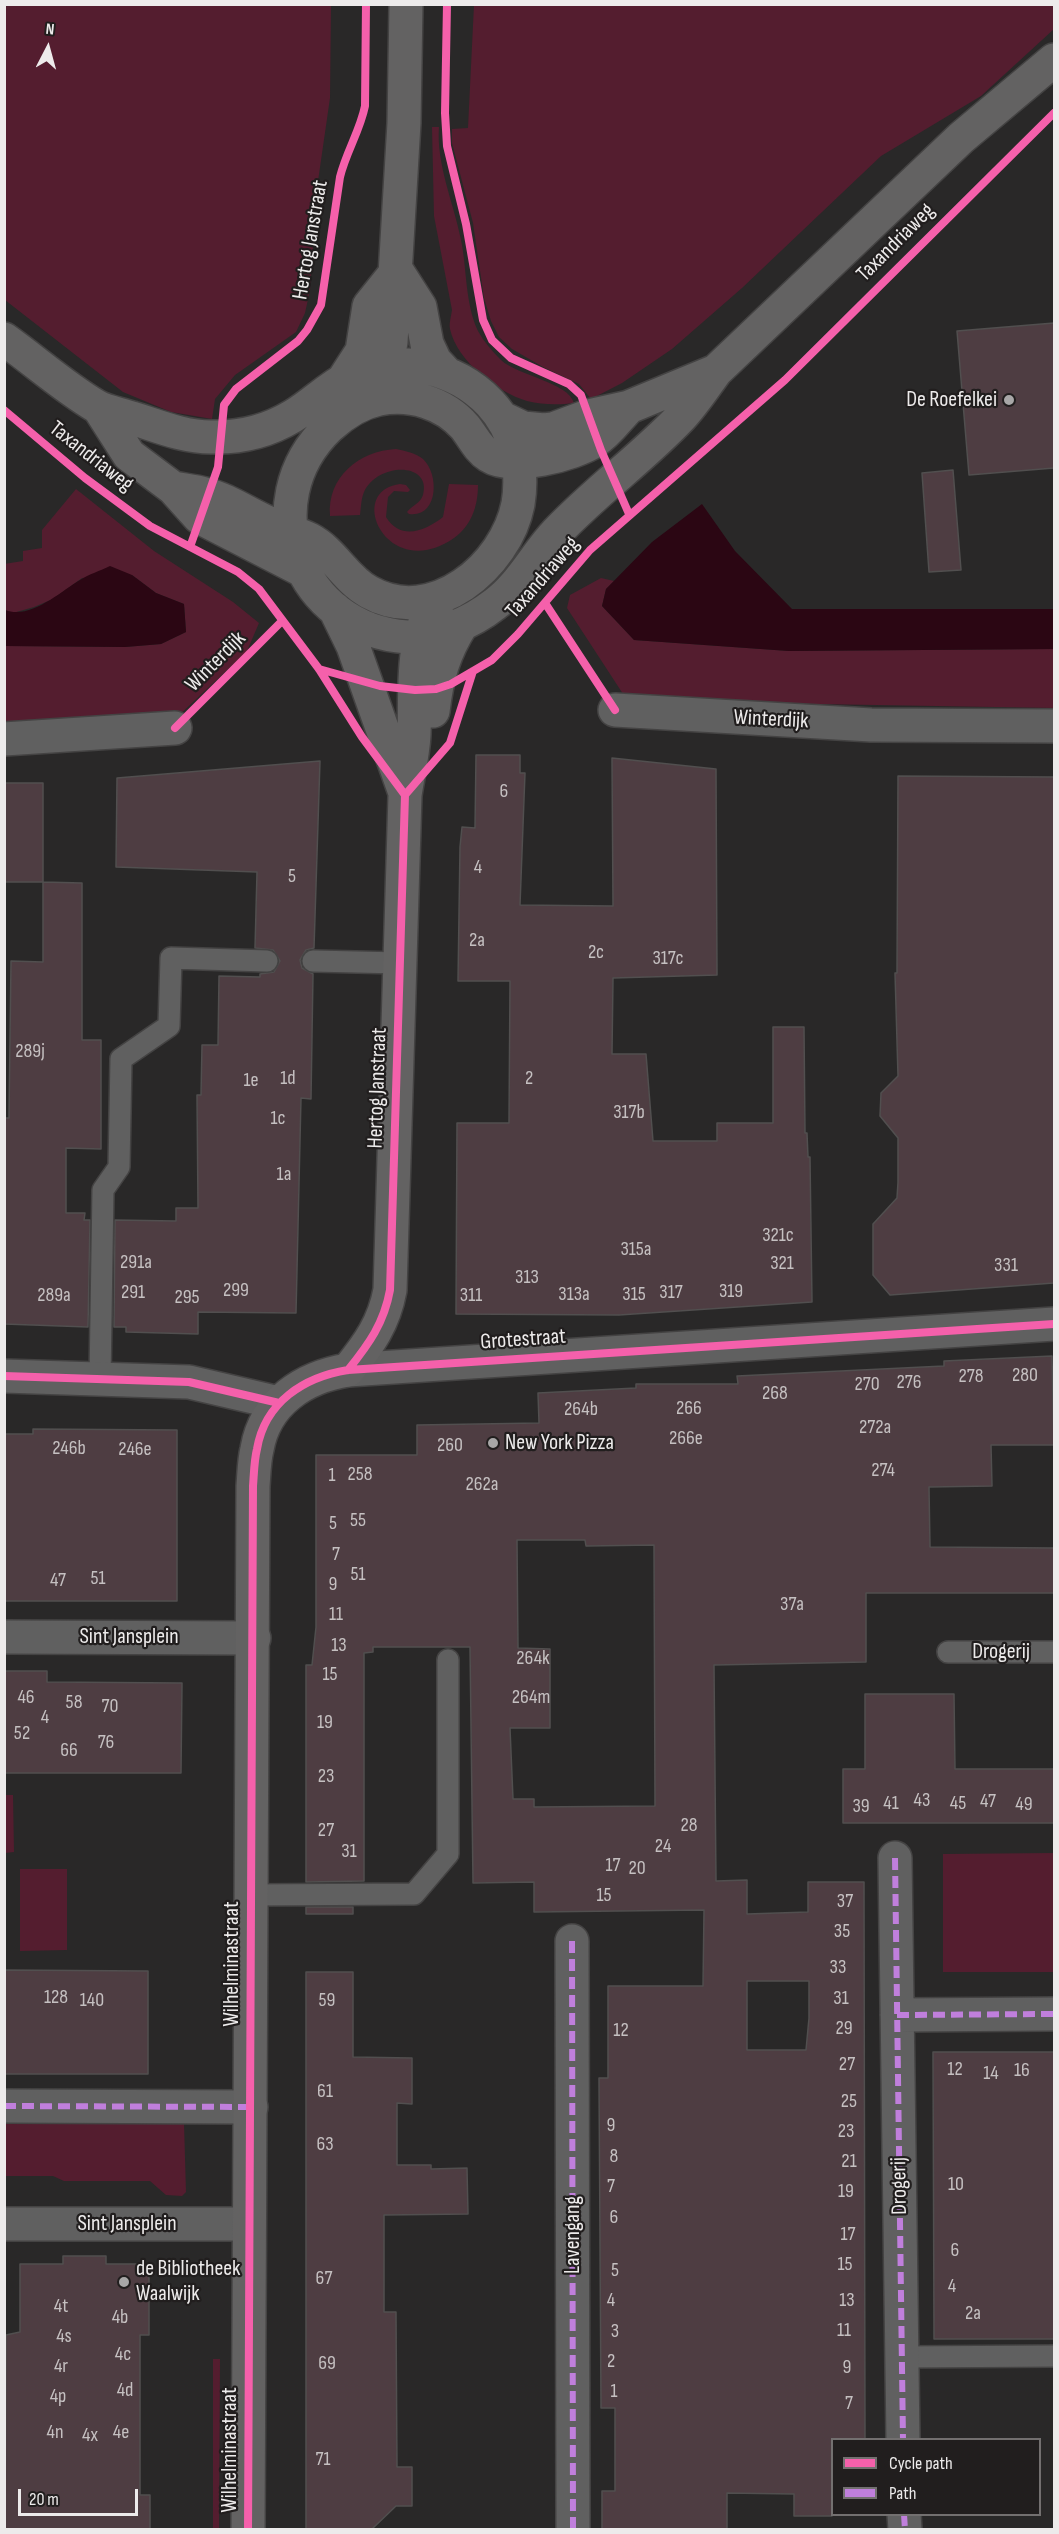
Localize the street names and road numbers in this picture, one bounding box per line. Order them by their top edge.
street label: Hertog Janstraat [287,178,335,302]
street label: Taxandriaweg [851,198,941,288]
street label: Taxandriaweg [44,416,138,498]
street label: Taxandriaweg [500,532,586,624]
street label: Winterdijk [180,626,252,698]
street label: Winterdijk [733,705,809,735]
street label: Hertog Janstraat [363,1027,393,1149]
street label: Grotestraat [479,1324,567,1356]
street label: Sint Jansplein [79,1624,179,1650]
street label: Drogerij [972,1639,1030,1665]
street label: Wilhelminastraat [219,1901,245,2027]
street label: Drogerij [886,2157,914,2215]
street label: Lavengang [560,2196,586,2274]
street label: Sint Jansplein [77,2211,177,2237]
street label: Wilhelminastraat [217,2387,243,2513]

